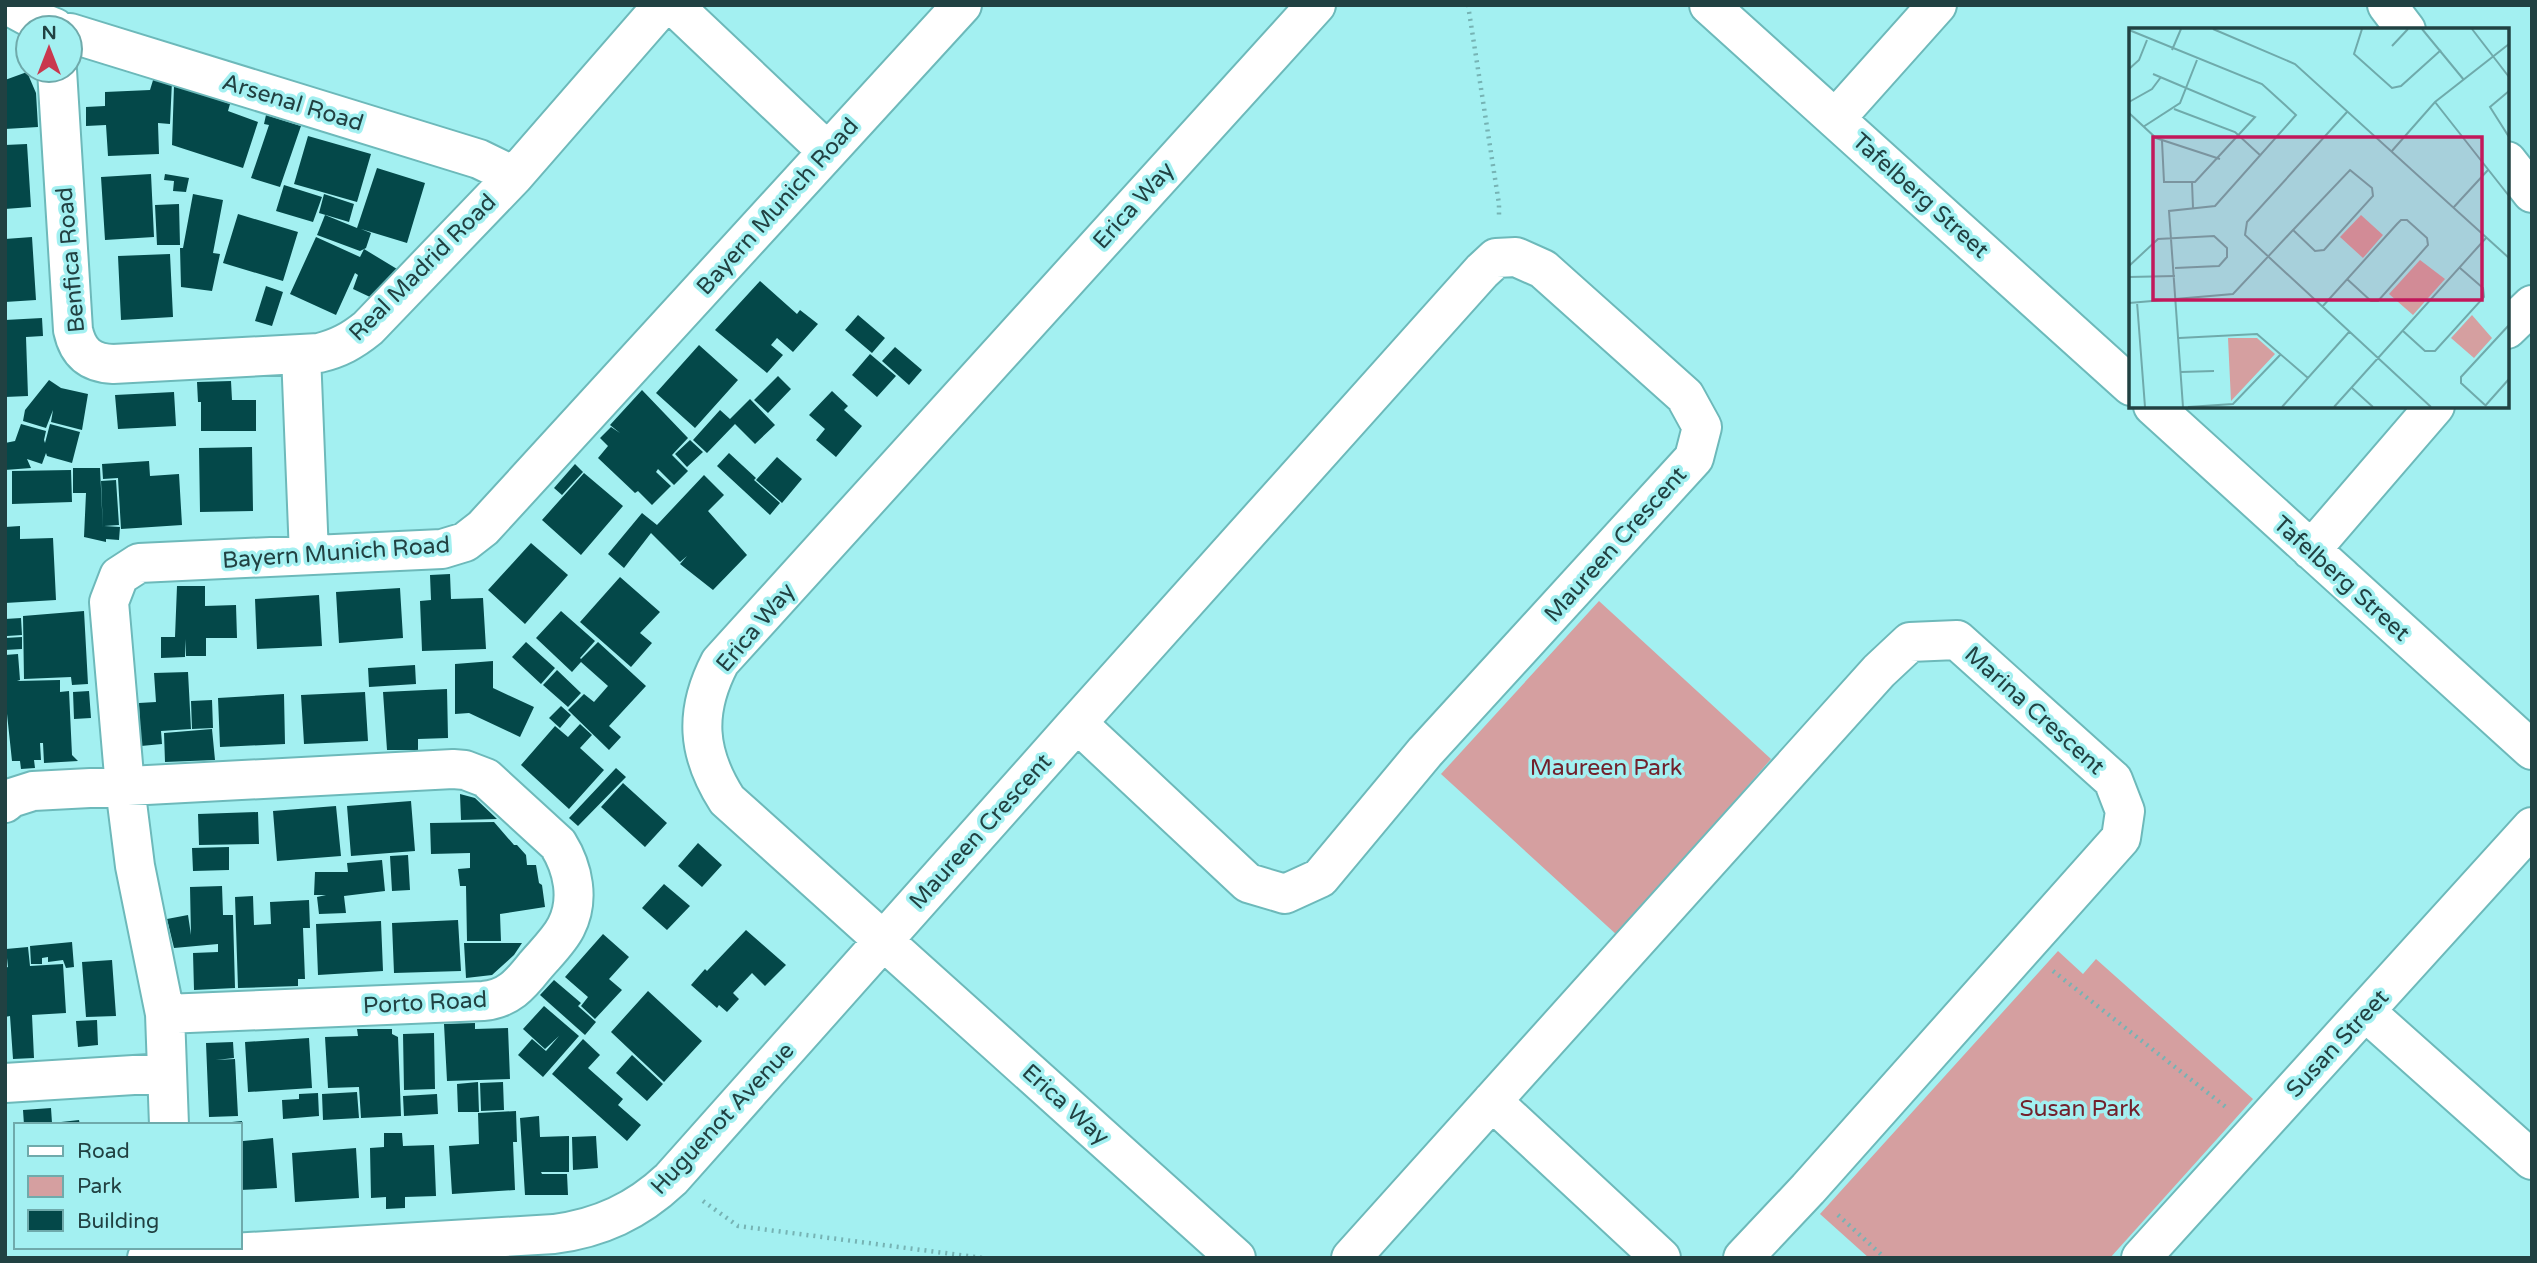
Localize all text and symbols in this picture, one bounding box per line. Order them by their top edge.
north arrow [14,14,84,84]
text: N [41,22,57,44]
inset map [2129,28,2509,408]
street label: Arsenal Road [219,68,367,138]
street label: Bayern Munich Road [691,112,865,301]
street label: Tafelberg Street [1846,127,1994,264]
street label: Erica Way [1087,156,1180,255]
street label: Benfica Road [51,186,91,334]
street label: Real Madrid Road [343,188,502,347]
street label: Maureen Crescent [1539,461,1693,628]
street label: Tafelberg Street [2267,510,2415,647]
street label: Bayern Munich Road [221,531,451,575]
street label: Erica Way [710,577,801,678]
street label: Marina Crescent [1959,641,2110,781]
street label: Maureen Crescent [904,748,1058,915]
park label: Maureen Park [1530,754,1682,782]
street label: Susan Street [2281,984,2395,1104]
street label: Porto Road [362,986,488,1020]
street label: Huguenot Avenue [645,1037,800,1200]
street label: Erica Way [1016,1058,1115,1151]
park label: Susan Park [2019,1095,2141,1123]
legend [14,1123,242,1249]
text: Road [77,1139,130,1164]
text: Park [77,1174,122,1199]
text: Building [77,1209,159,1234]

